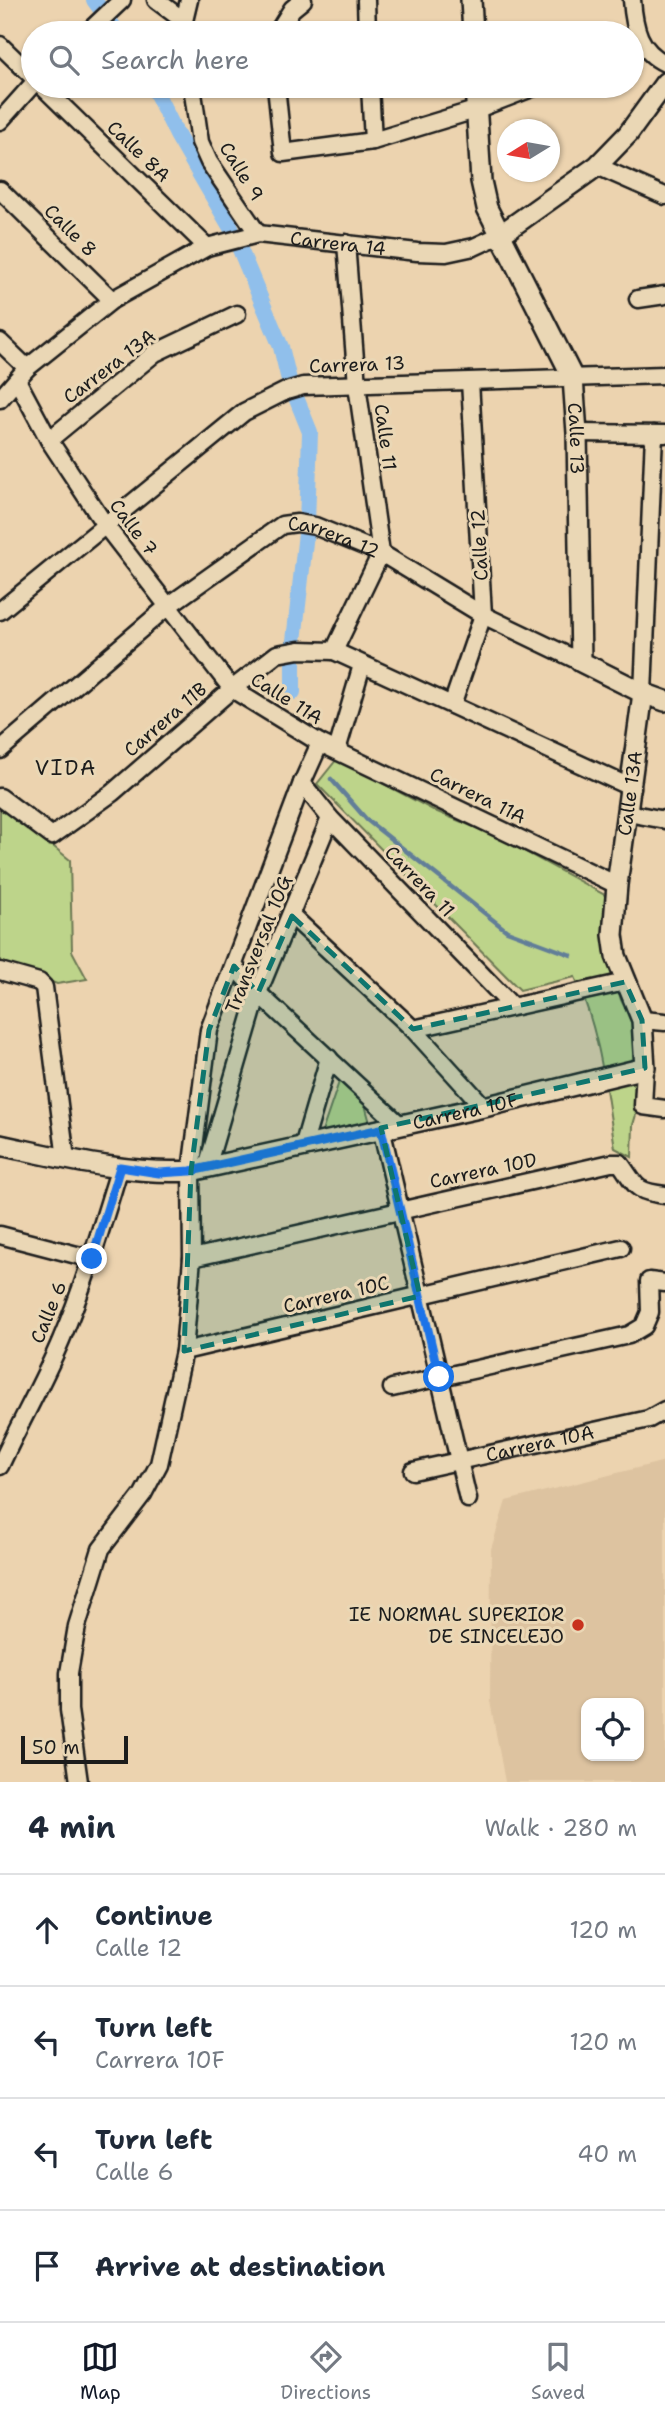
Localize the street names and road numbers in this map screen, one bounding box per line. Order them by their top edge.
street label: Calle 8A [102,115,176,188]
street label: Calle 9 [214,137,269,205]
street label: Calle 8 [39,199,102,262]
street label: Carrera 14 [289,226,387,261]
street label: Carrera 13A [58,323,161,409]
street label: Carrera 13 [309,350,405,379]
street label: Calle 11 [368,402,403,472]
street label: Calle 13 [562,402,590,475]
street label: Calle 7 [104,494,163,561]
street label: Calle 12 [465,508,494,582]
street label: Carrera 12 [286,511,383,564]
street label: Calle 11A [246,667,327,730]
street label: Carrera 11B [119,676,212,762]
street label: Calle 13A [612,749,648,837]
street label: Carrera 11A [426,761,530,830]
street label: Carrera 11 [379,840,460,923]
street label: Transversal 10G [219,872,298,1017]
street label: Carrera 10F [410,1087,520,1135]
street label: Carrera 10D [427,1147,539,1194]
street label: Carrera 10C [281,1270,392,1319]
street label: Calle 6 [25,1277,72,1347]
street label: Carrera 10A [484,1419,597,1468]

